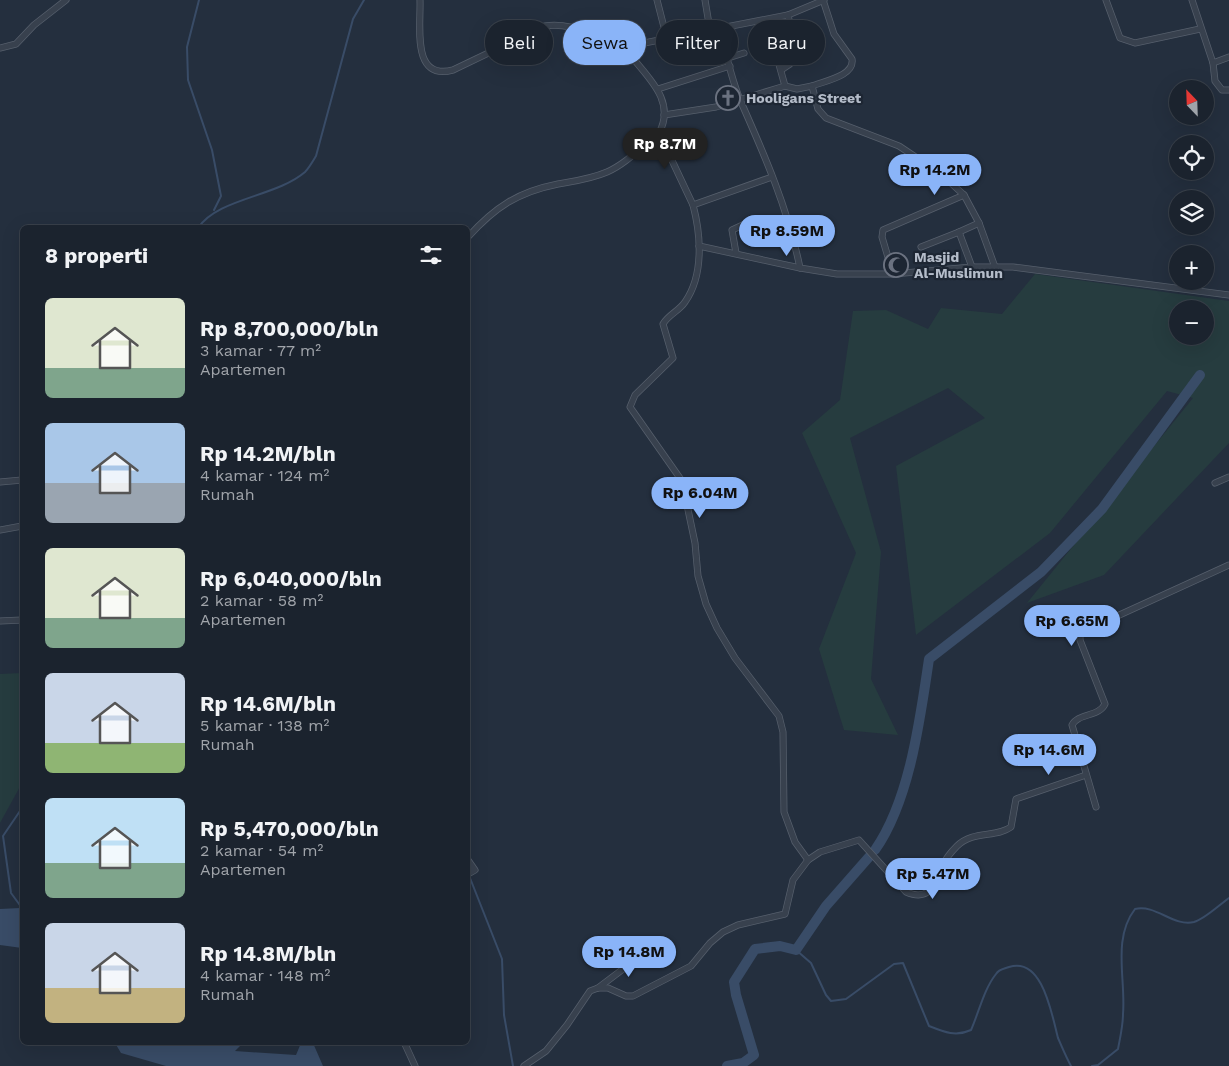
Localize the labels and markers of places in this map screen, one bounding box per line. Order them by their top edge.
church icon: Hooligans Street [715,85,741,111]
place label: Hooligans Street [746,90,861,106]
pin: Rp 8.7M [619,128,711,170]
pin: Rp 14.2M [883,154,987,196]
pin: Rp 8.59M [735,214,839,257]
place label: Masjid Al-Muslimun [914,249,1003,281]
mosque icon: Masjid Al-Muslimun [883,252,909,278]
pin: Rp 6.04M [648,476,752,519]
pin: Rp 6.65M [1020,604,1124,647]
pin: Rp 14.6M [997,734,1101,776]
pin: Rp 5.47M [881,858,985,900]
pin: Rp 14.8M [577,936,681,978]

